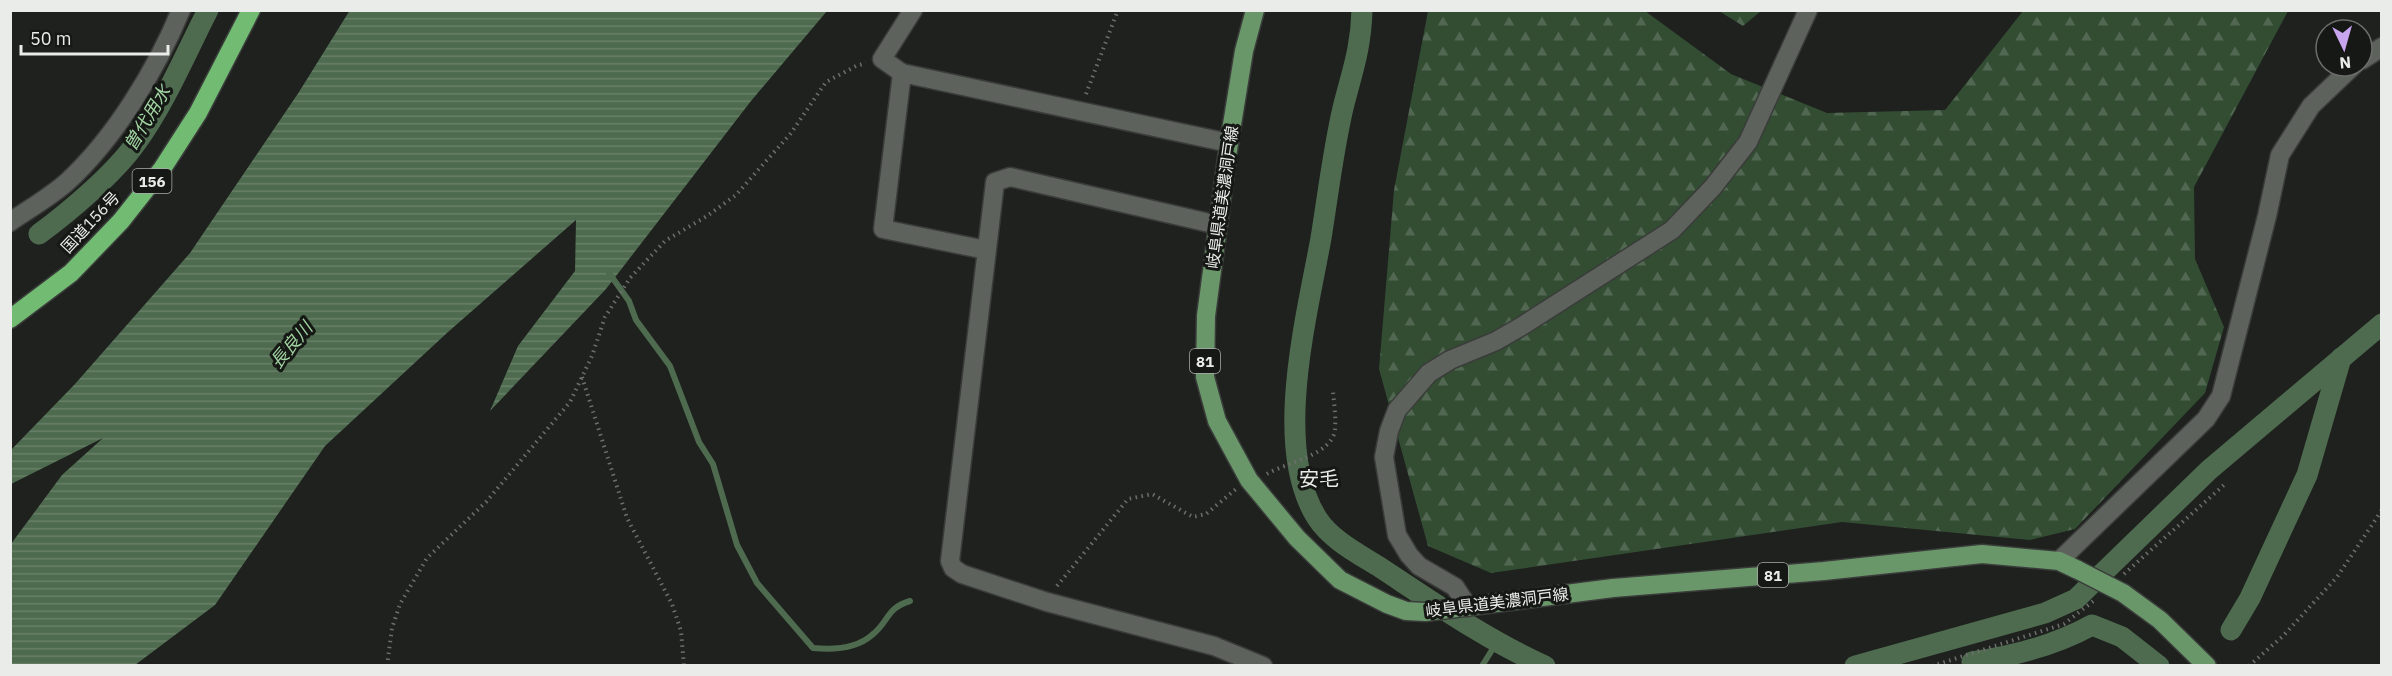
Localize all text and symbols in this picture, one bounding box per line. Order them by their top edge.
scale bar [21,18,168,56]
north arrow [2314,18,2374,78]
text: 50 m [30,27,72,50]
text: N [2339,52,2352,73]
water label: 曽代用水 [119,80,176,155]
street label: 岐阜県道美濃洞戸線 [1202,124,1242,270]
road number: 156 [132,169,172,193]
street label: 国道156号 [56,187,124,257]
water label: 長良川 [265,315,318,373]
road number: 81 [1190,349,1220,373]
district label: 安毛 [1299,465,1339,492]
road number: 81 [1758,563,1788,587]
street label: 岐阜県道美濃洞戸線 [1424,583,1570,621]

